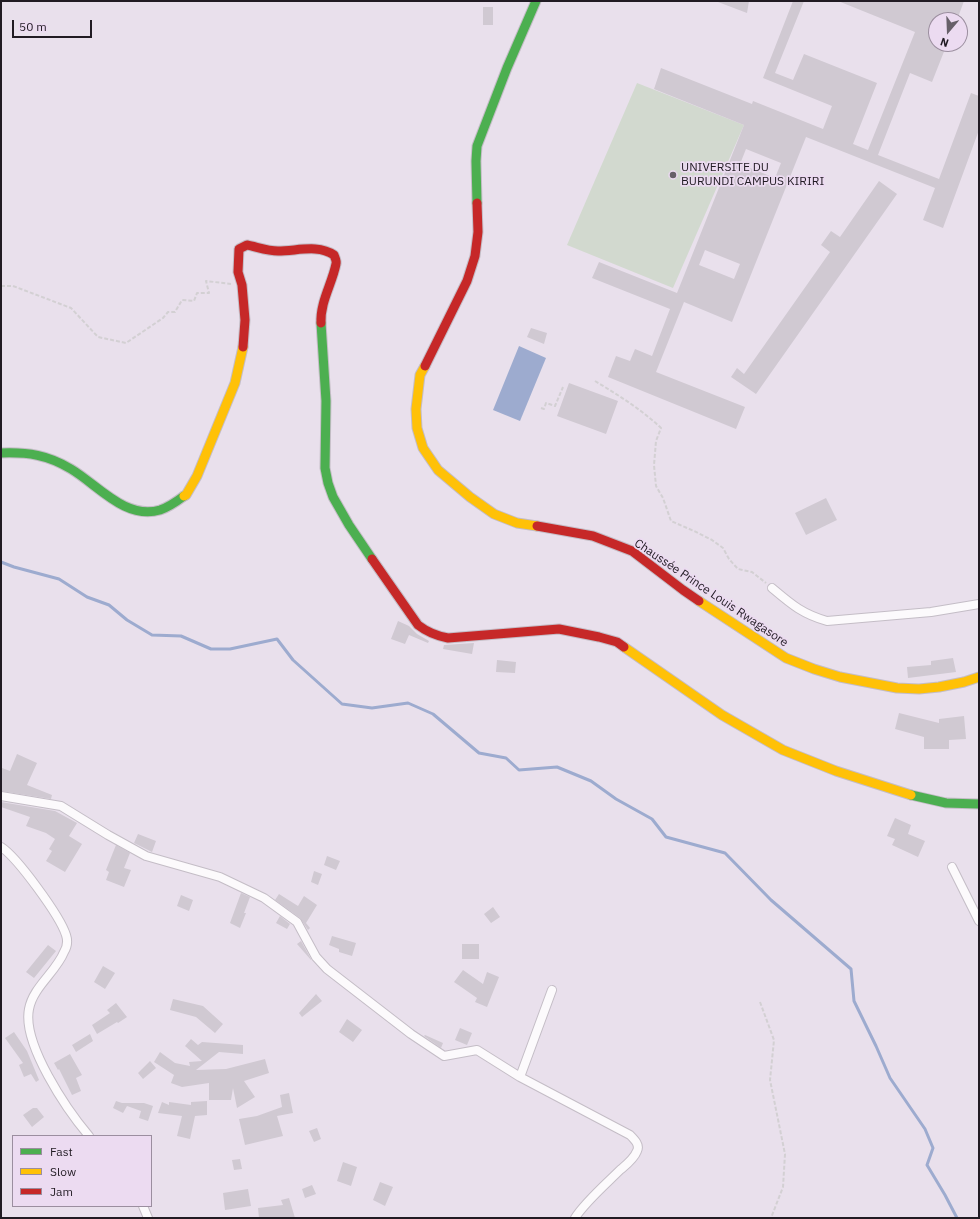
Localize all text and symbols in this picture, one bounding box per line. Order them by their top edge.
scale bar [14,12,94,38]
north arrow [928,12,968,52]
text: 50 m [19,19,47,34]
text: N [938,34,950,50]
place label: UNIVERSITE DU BURUNDI CAMPUS KIRIRI [681,161,824,189]
marker: UNIVERSITE DU BURUNDI CAMPUS KIRIRI [668,170,678,180]
street label: Chaussée Prince Louis Rwagasore [631,536,791,650]
legend [12,1135,152,1207]
text: Fast [50,1144,73,1159]
text: Slow [50,1164,76,1179]
text: Jam [50,1184,73,1199]

